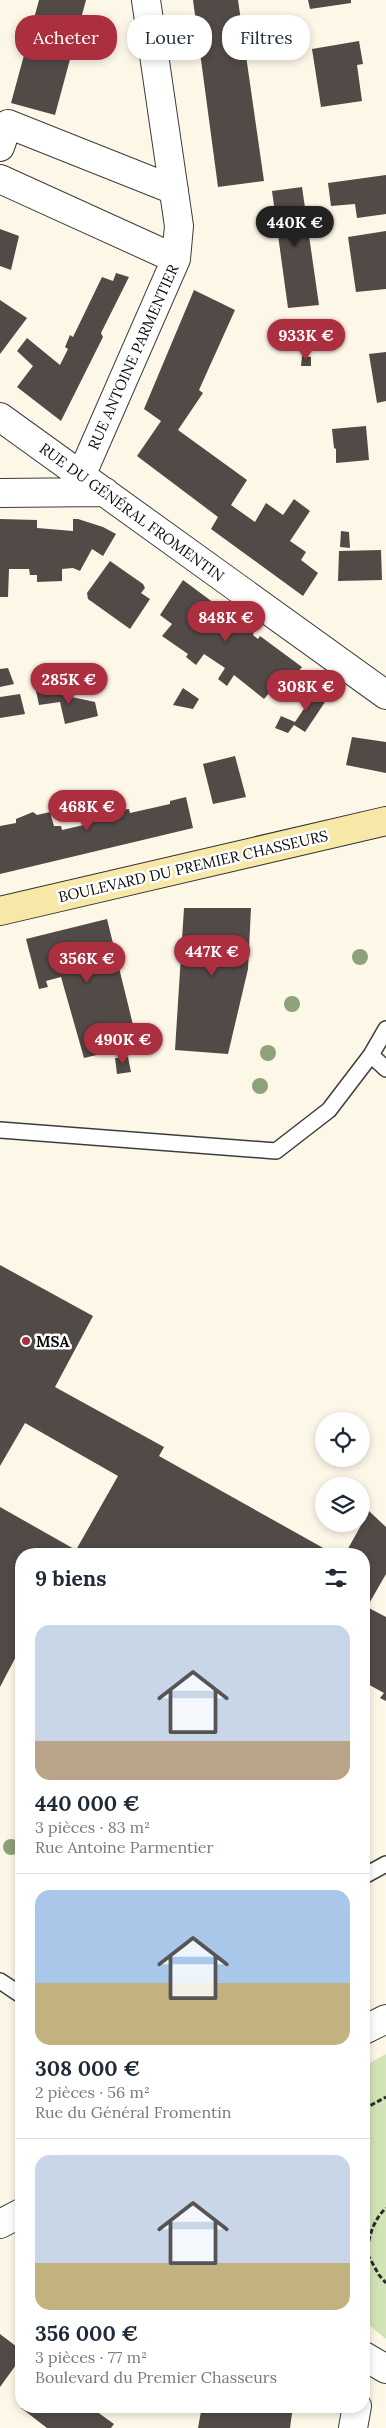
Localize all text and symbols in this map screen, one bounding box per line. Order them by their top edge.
chip: Acheter [15,15,117,60]
chip: Louer [127,15,212,60]
chip: Filtres [222,15,310,60]
pin: 440K € [254,206,336,248]
text: 440K € [267,212,323,232]
street label: RUE ANTOINE PARMENTIER [83,261,183,453]
pin: 933K € [265,318,347,361]
text: 933K € [278,325,334,345]
street label: RUE DU GÉNÉRAL FROMENTIN [36,439,228,585]
pin: 848K € [185,600,267,643]
text: 848K € [198,607,254,627]
pin: 285K € [28,662,110,705]
text: 285K € [42,669,96,689]
pin: 308K € [265,670,347,712]
text: 308K € [278,676,334,696]
pin: 468K € [46,790,128,832]
text: 468K € [59,796,115,816]
street label: BOULEVARD DU PREMIER CHASSEURS [56,826,330,906]
pin: 447K € [171,934,253,977]
text: 447K € [185,941,239,961]
pin: 356K € [46,942,128,984]
text: 356K € [59,948,115,968]
pin: 490K € [82,1022,164,1065]
text: 490K € [95,1029,151,1049]
place label: MSA [36,1332,69,1351]
marker: MSA [20,1335,32,1347]
map controls [315,1412,370,1532]
button: locate [315,1412,370,1467]
button: layers [315,1477,370,1532]
icon: filters [322,1564,350,1592]
text: 9 biens [35,1565,106,1592]
icon: home [148,1657,238,1747]
text: 440 000 € [35,1790,140,1817]
text: 3 pièces · 83 m² [35,1817,150,1837]
text: Rue Antoine Parmentier [35,1837,213,1857]
icon: home [148,1923,238,2013]
text: 308 000 € [35,2055,140,2082]
text: 2 pièces · 56 m² [35,2082,150,2102]
text: Rue du Général Fromentin [35,2102,231,2122]
icon: home [148,2188,238,2278]
text: 356 000 € [35,2320,138,2347]
text: 3 pièces · 77 m² [35,2347,147,2367]
text: Boulevard du Premier Chasseurs [35,2367,277,2387]

